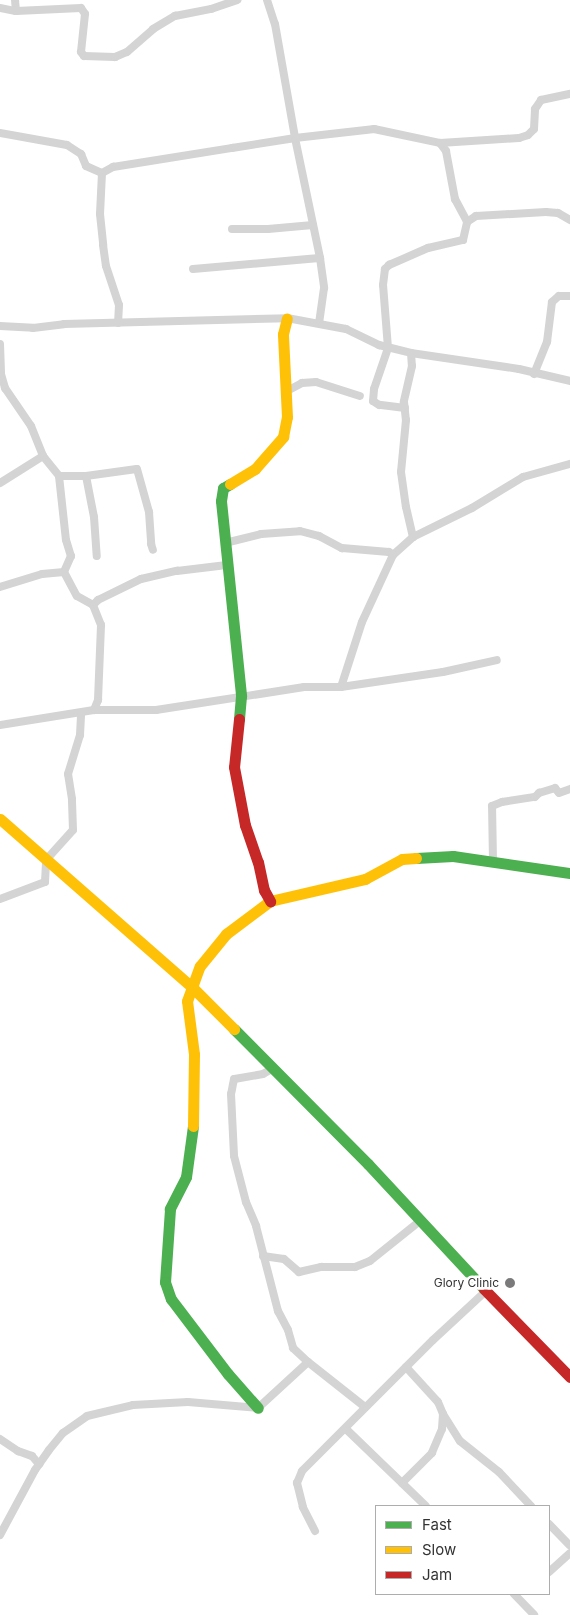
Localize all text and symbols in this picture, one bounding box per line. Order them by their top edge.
place label: Glory Clinic [434,1276,499,1290]
marker: Glory Clinic [503,1276,517,1290]
legend [375,1505,550,1595]
text: Fast [422,1515,452,1534]
text: Slow [422,1540,456,1559]
text: Jam [422,1565,452,1584]

